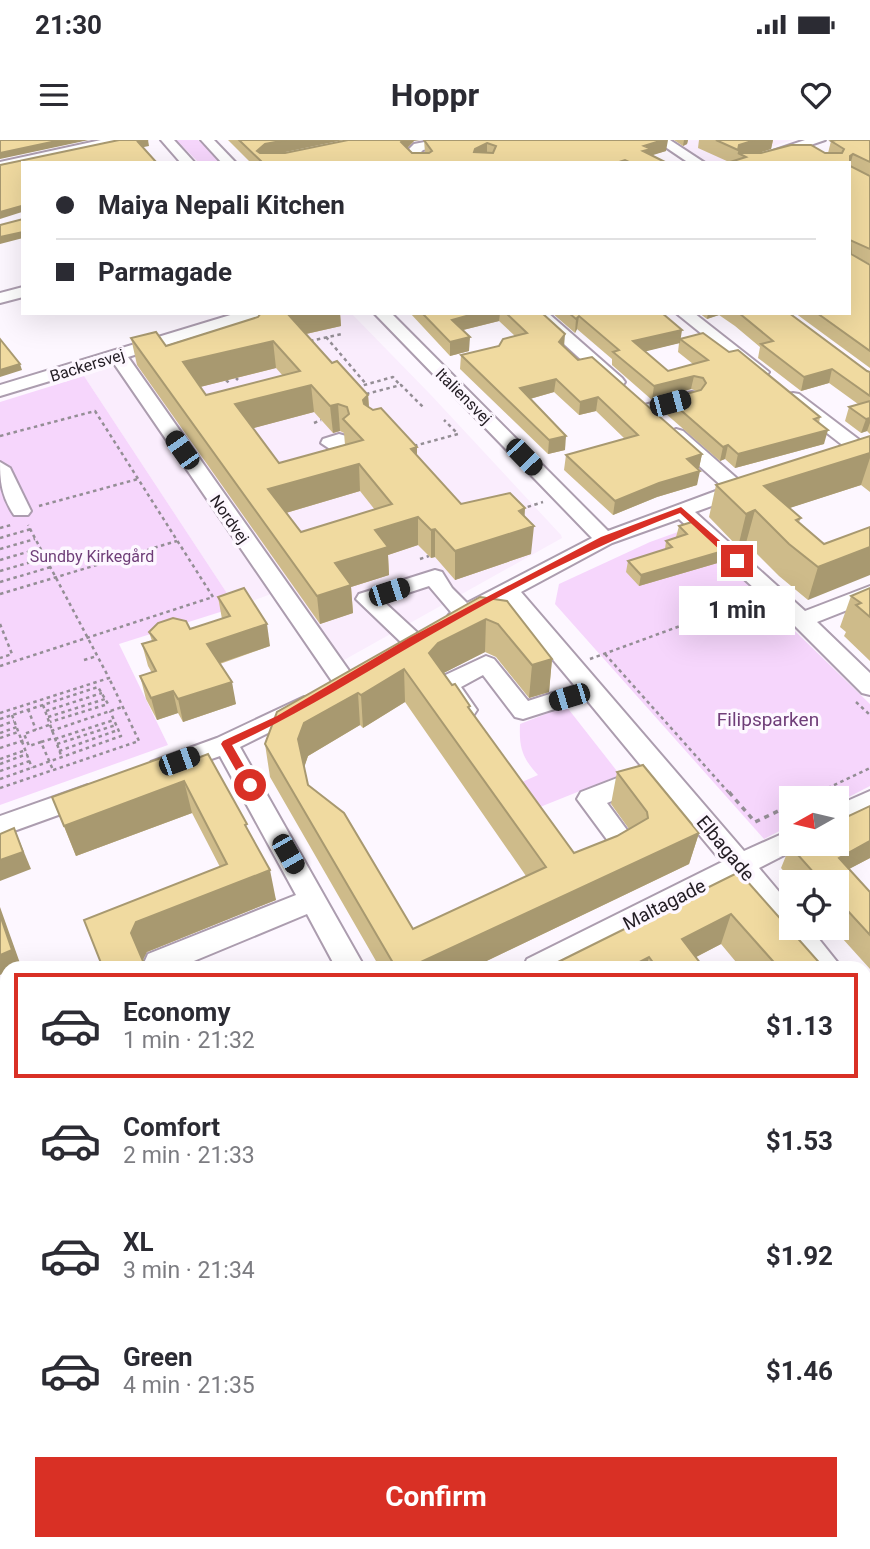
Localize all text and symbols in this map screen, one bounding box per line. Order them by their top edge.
text: 21:30 [35,10,102,40]
icon: menu [35,76,73,114]
text: Hoppr [391,76,479,114]
icon: heart [797,76,835,114]
text: Maiya Nepali Kitchen [98,190,345,220]
text: Parmagade [98,257,232,287]
street label: Backersvej [47,345,127,386]
street label: Italiensvej [432,364,496,428]
car [647,387,694,419]
car [162,427,203,473]
car [502,435,547,479]
street label: Nordvej [206,491,253,547]
route end [721,545,753,577]
park label: Sundby Kirkegård [30,547,154,566]
car [366,576,413,608]
callout: 1 min [679,586,795,634]
text: 1 min [708,597,766,624]
car [546,681,593,713]
park label: Filipsparken [717,708,819,731]
car [156,744,203,778]
route start [234,769,266,801]
north arrow [779,786,849,856]
map controls [779,786,849,940]
street label: Elbagade [692,811,760,886]
car [269,831,308,877]
button: locate [779,870,849,940]
street label: Maltagade [619,874,709,935]
icon: car [39,994,102,1057]
text: Economy [123,997,230,1027]
text: $1.13 [766,1011,833,1041]
text: 1 min · 21:32 [123,1027,255,1054]
icon: car [39,1109,102,1172]
text: Comfort [123,1112,220,1142]
text: $1.53 [766,1126,833,1156]
text: 2 min · 21:33 [123,1142,255,1169]
icon: car [39,1224,102,1287]
text: XL [123,1227,154,1257]
text: $1.92 [766,1241,833,1271]
text: 3 min · 21:34 [123,1257,255,1284]
icon: car [39,1339,102,1402]
text: Green [123,1342,193,1372]
text: $1.46 [766,1356,833,1386]
text: 4 min · 21:35 [123,1372,255,1399]
button: Confirm [35,1457,837,1537]

